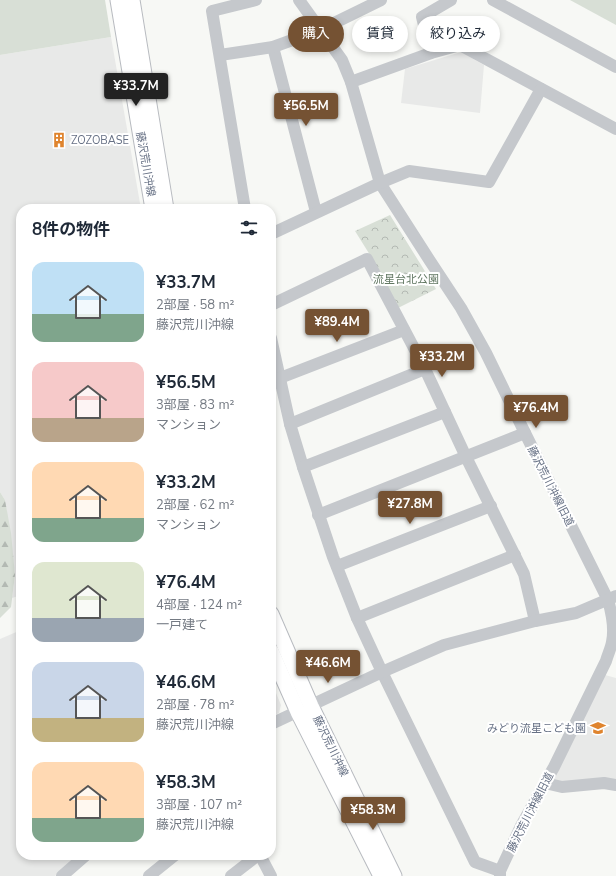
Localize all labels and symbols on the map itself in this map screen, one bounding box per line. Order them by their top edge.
pin: ¥33.7M [103,73,169,107]
pin: ¥56.5M [273,93,339,127]
street label: 藤沢荒川沖線 [132,130,159,198]
building icon: ZOZOBASE [50,131,68,149]
place label: ZOZOBASE [71,133,129,148]
park label: 流星台北公園 [373,272,439,287]
pin: ¥89.4M [304,309,370,343]
pin: ¥33.2M [409,344,475,378]
pin: ¥76.4M [503,395,569,429]
street label: 藤沢荒川沖線旧道 [524,444,577,529]
pin: ¥27.8M [377,491,443,525]
pin: ¥46.6M [295,650,361,684]
street label: 藤沢荒川沖線 [309,713,352,779]
school or university icon: みどり流星こども園 [589,719,607,737]
place label: みどり流星こども園 [487,721,586,736]
street label: 藤沢荒川沖線旧道 [504,770,557,855]
pin: ¥58.3M [340,797,406,831]

